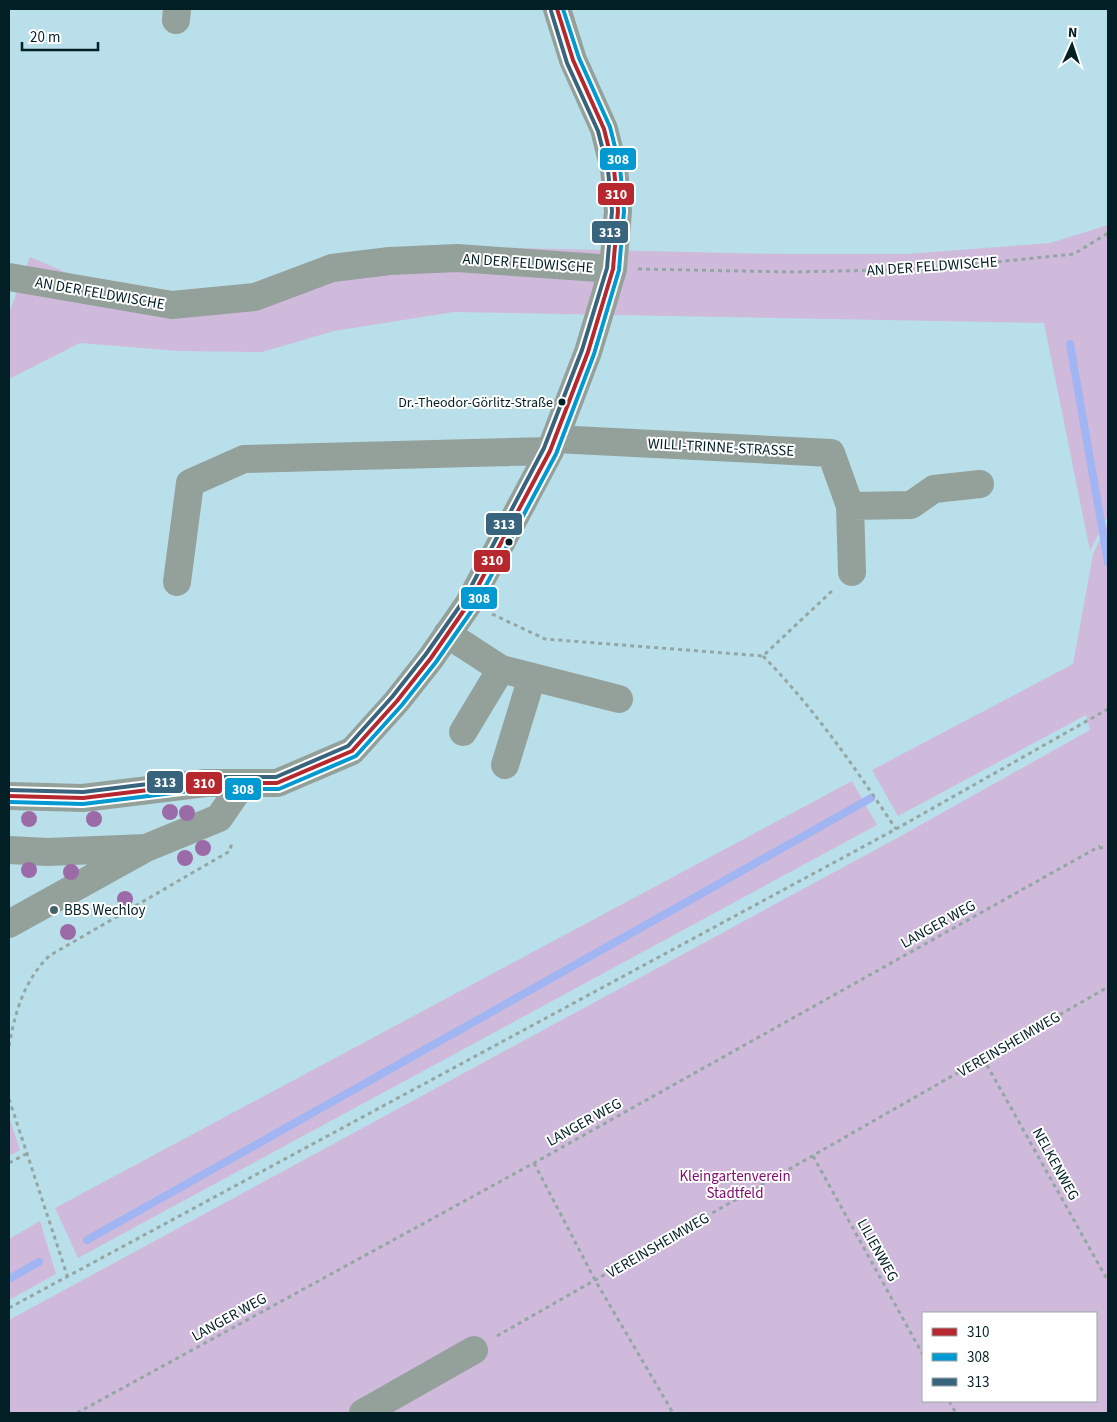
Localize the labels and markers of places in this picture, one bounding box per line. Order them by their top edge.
place label: Dr.-Theodor-Görlitz-Straße [398,393,553,413]
marker: Dr.-Theodor-Görlitz-Straße [557,397,567,407]
unlabelled marker [504,537,514,547]
place label: BBS Wechloy [64,900,146,921]
marker: BBS Wechloy [48,904,60,916]

